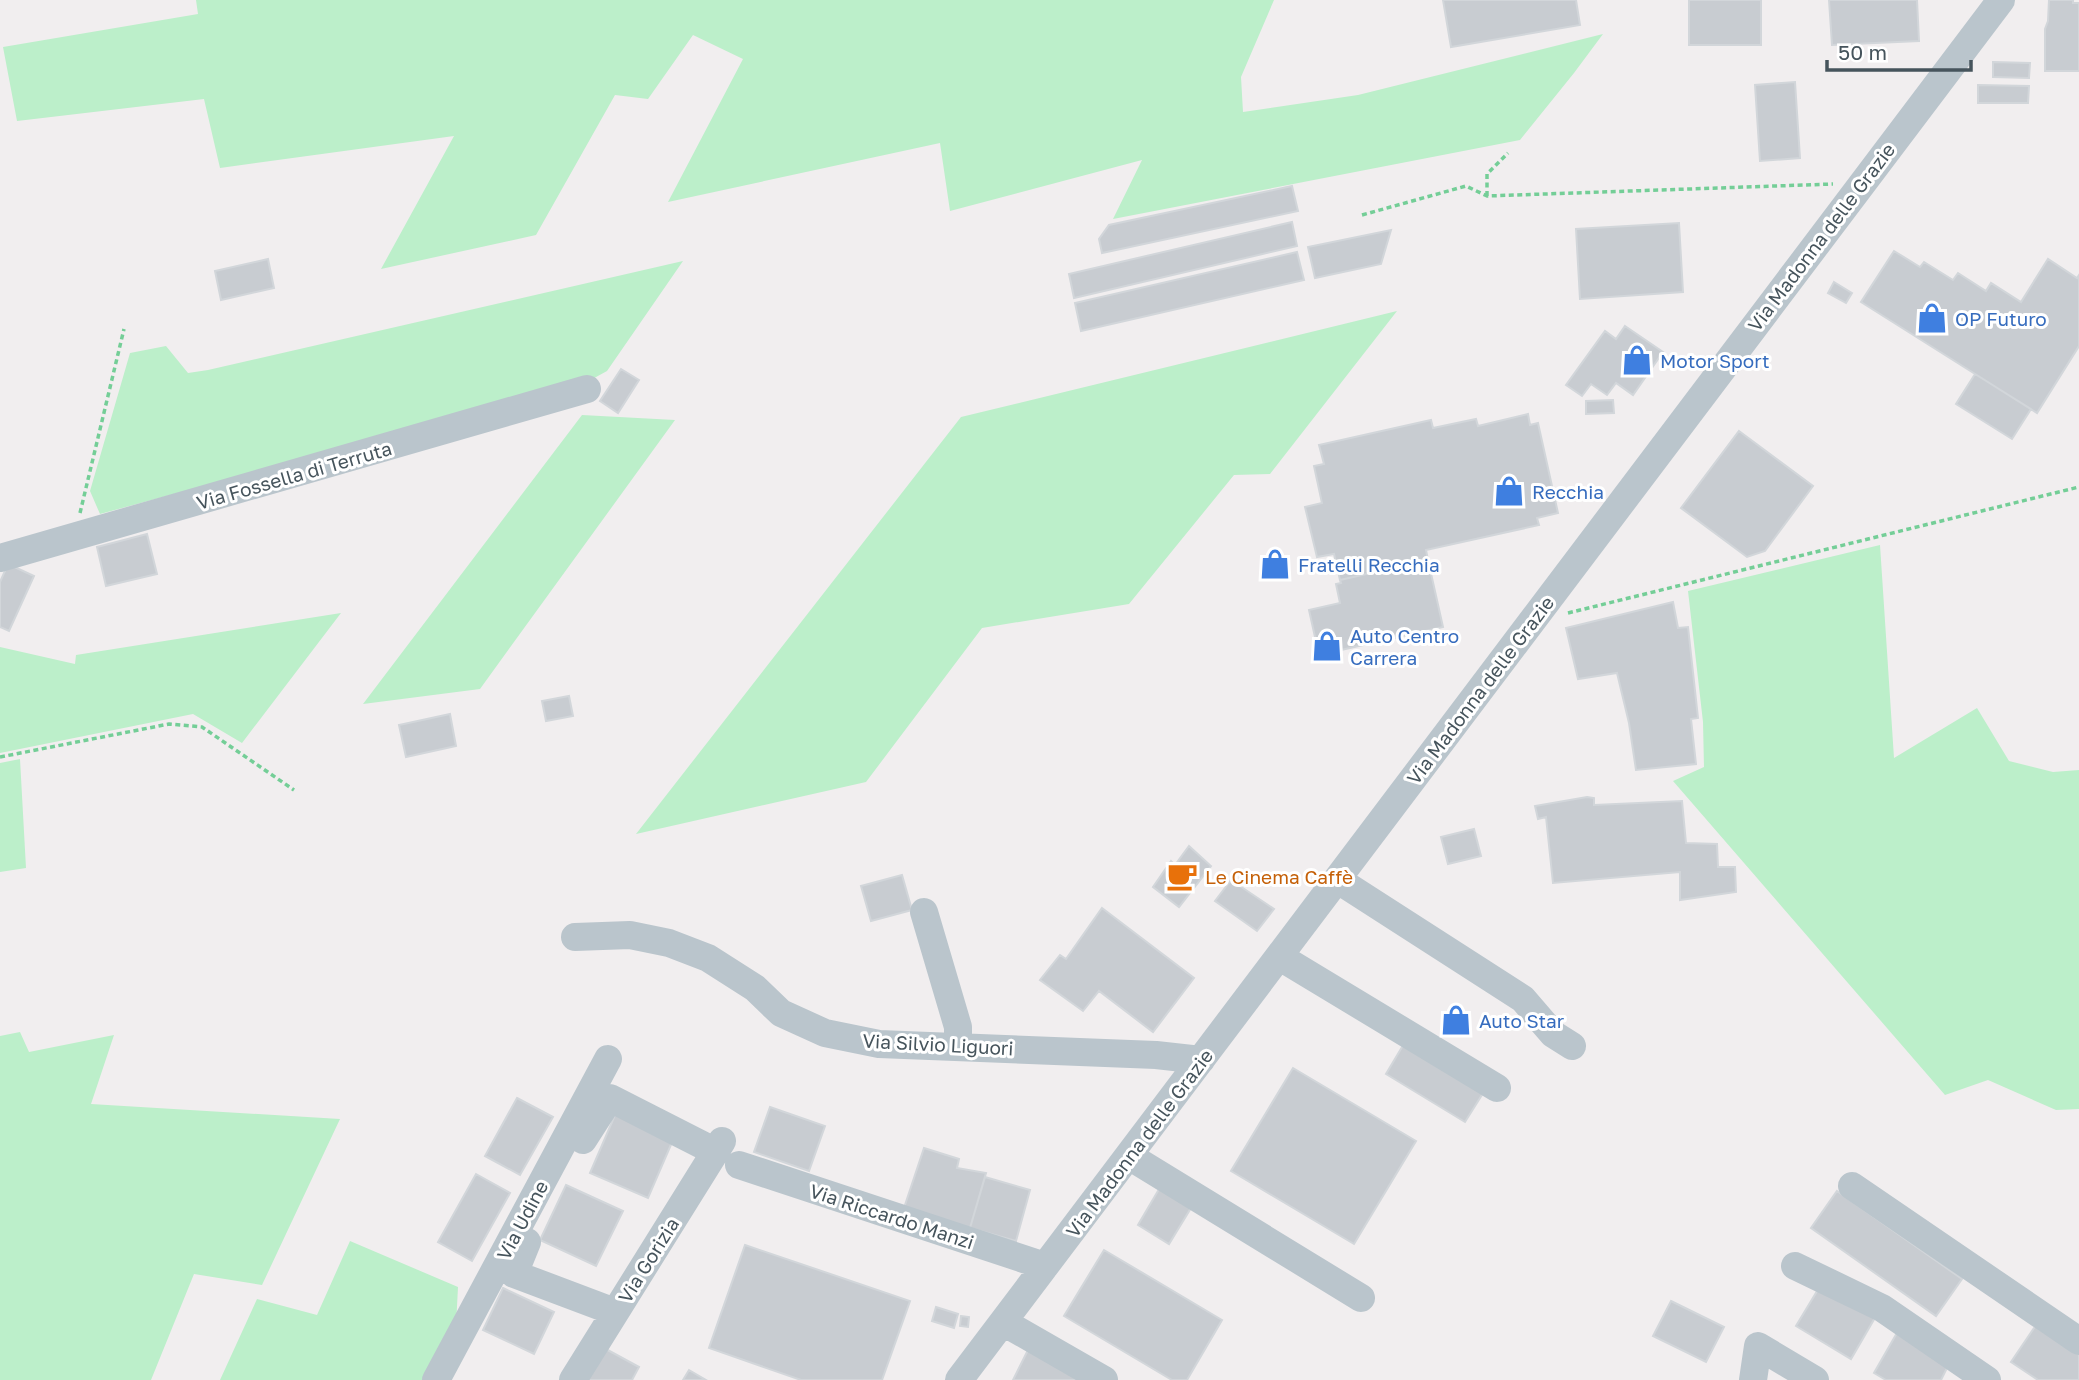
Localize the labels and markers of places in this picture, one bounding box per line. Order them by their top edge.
shop icon: OP Futuro [1915,301,1949,335]
place label: OP Futuro [1955,307,2047,330]
shop icon: Motor Sport [1620,343,1654,377]
place label: Motor Sport [1660,349,1770,372]
shop icon: Recchia [1492,474,1526,508]
place label: Recchia [1532,480,1604,503]
shop icon: Fratelli Recchia [1258,547,1292,581]
place label: Fratelli Recchia [1298,553,1440,576]
place label: Auto Centro Carrera [1350,624,1459,669]
shop icon: Auto Centro Carrera [1310,629,1344,663]
cafe icon: Le Cinema Caffè [1165,859,1199,893]
place label: Le Cinema Caffè [1205,865,1353,888]
shop icon: Auto Star [1439,1003,1473,1037]
place label: Auto Star [1479,1009,1565,1032]

